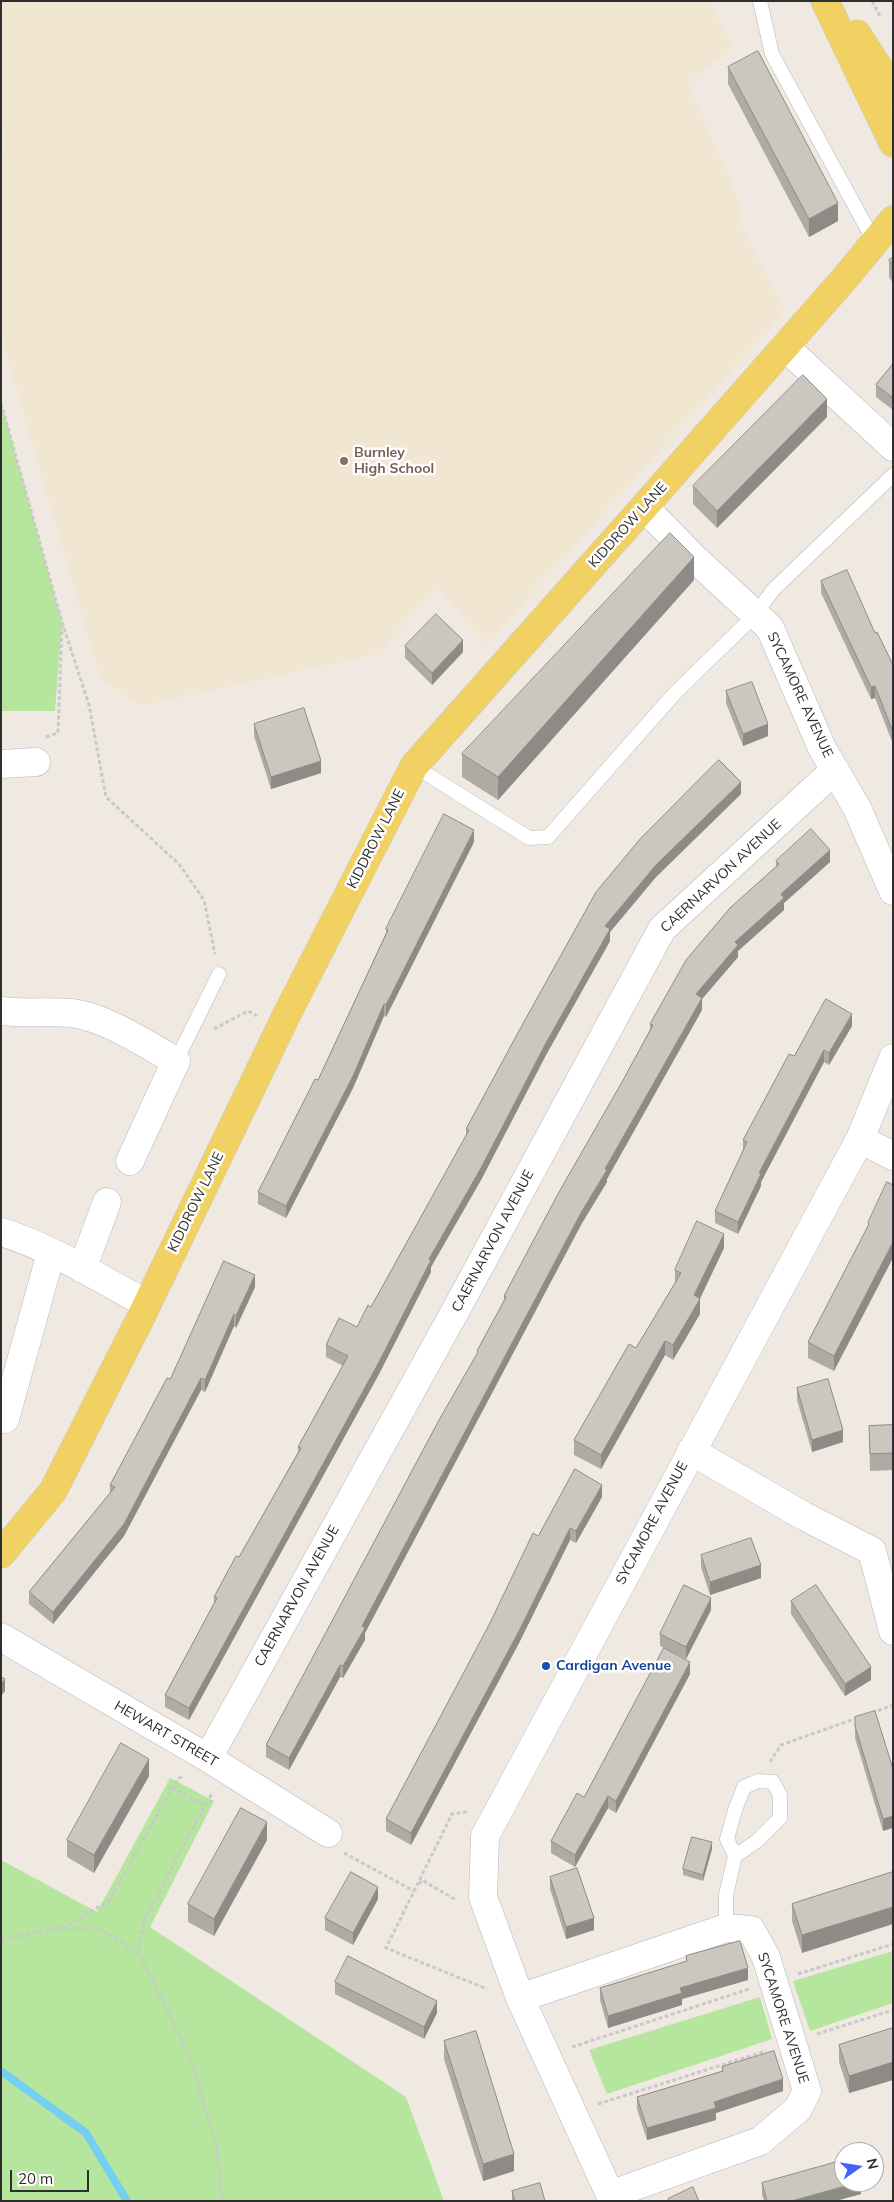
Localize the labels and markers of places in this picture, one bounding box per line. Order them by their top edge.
place label: Burnley High School [354,445,434,478]
marker: Burnley High School [338,455,350,467]
place label: Cardigan Avenue [556,1658,671,1674]
marker: Cardigan Avenue [540,1660,552,1672]

